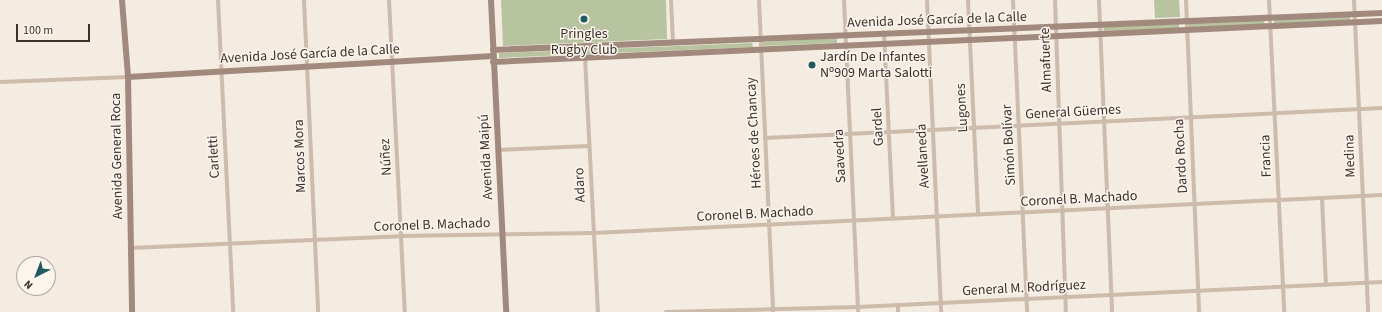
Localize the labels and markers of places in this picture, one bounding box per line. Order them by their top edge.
marker: Pringles Rugby Club [579,14,589,24]
place label: Pringles Rugby Club [551,26,617,58]
place label: Jardín De Infantes Nº909 Marta Salotti [820,49,932,82]
marker: Jardín De Infantes Nº909 Marta Salotti [807,60,817,70]

